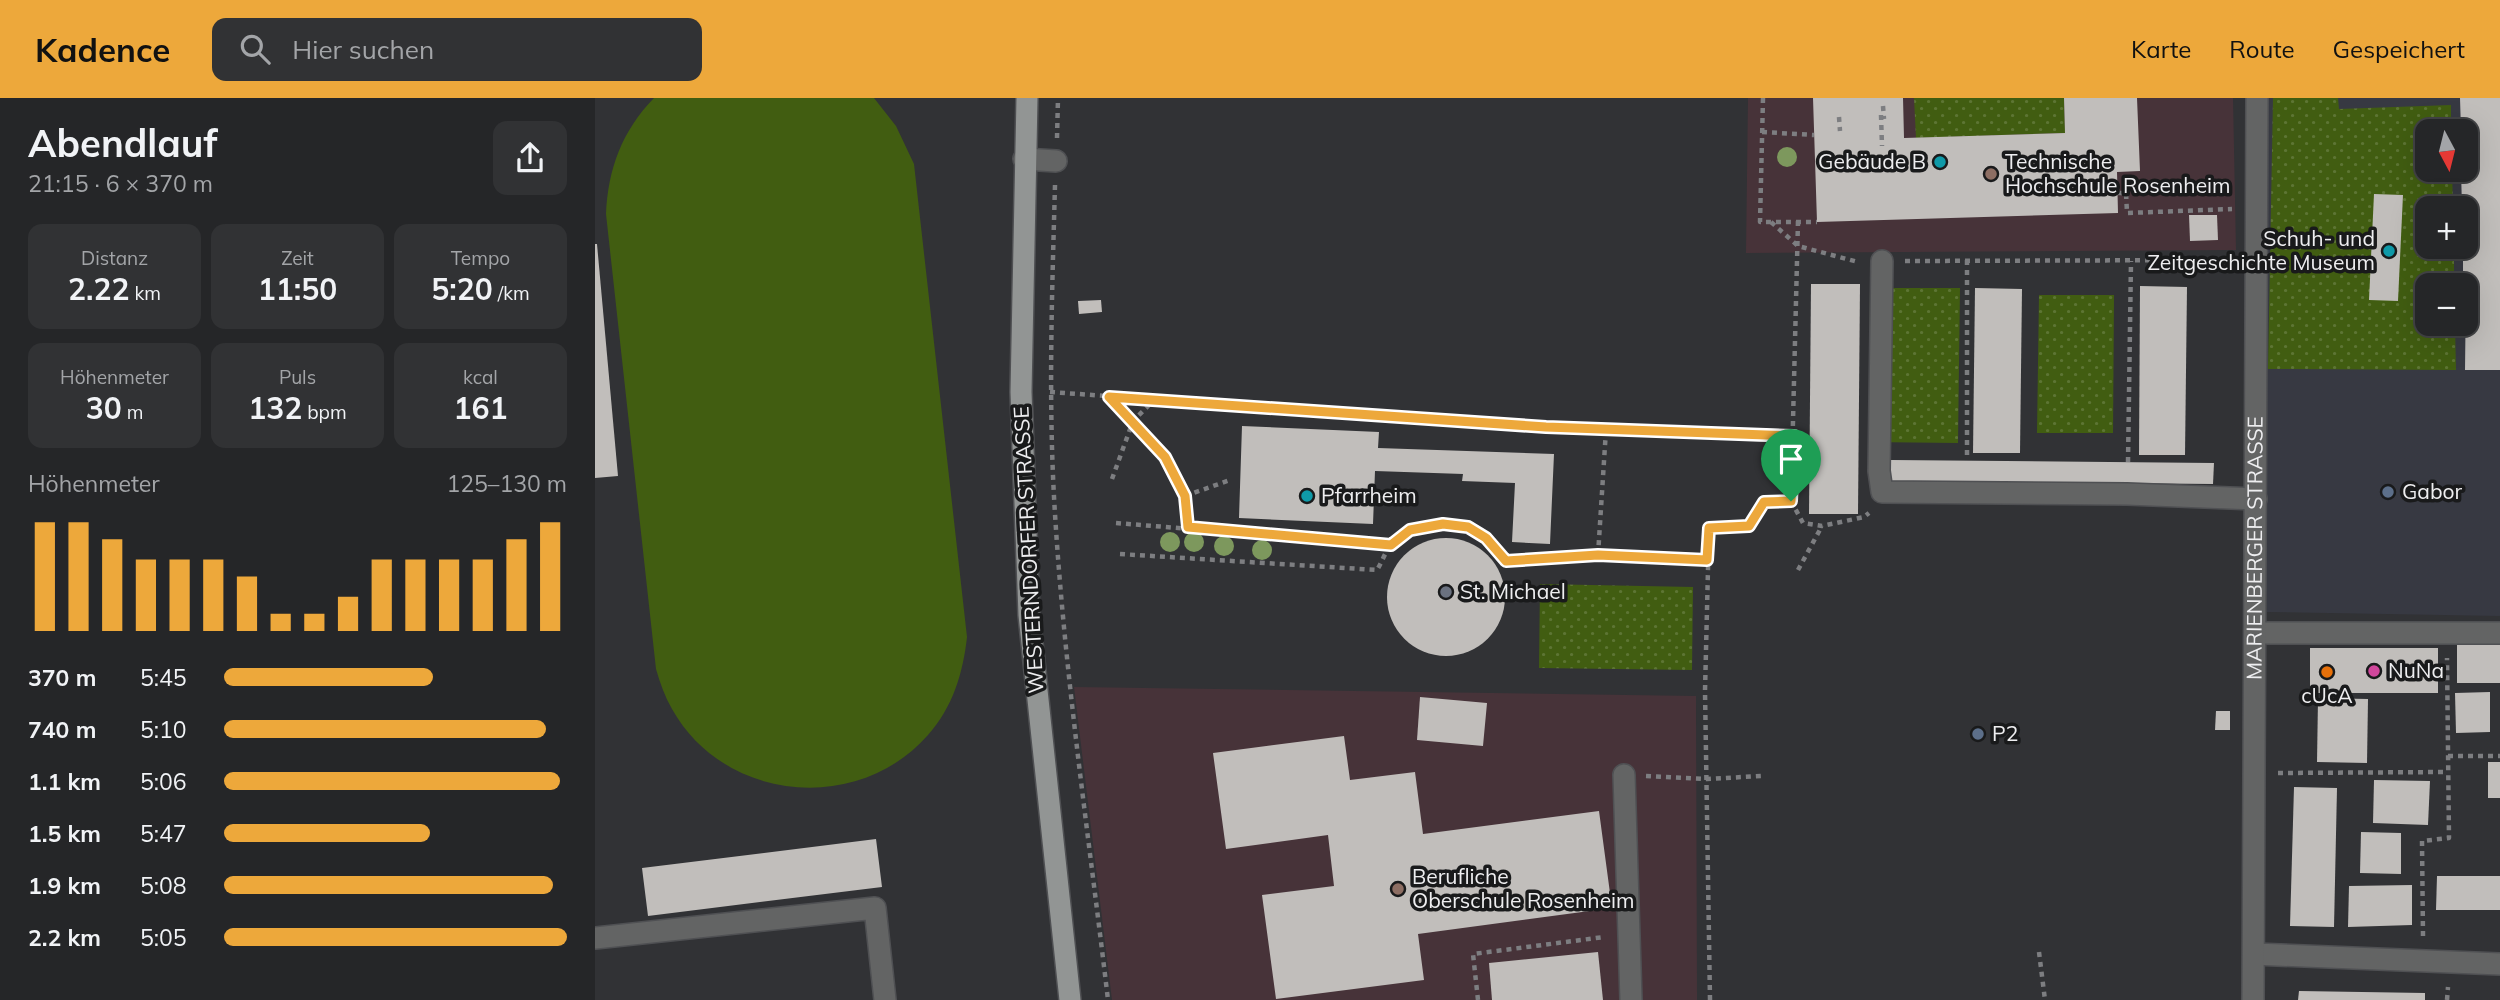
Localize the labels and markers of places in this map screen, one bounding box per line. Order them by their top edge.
place label: Gebäude B [1818,148,1926,174]
place label: Technische Hochschule Rosenheim [2005,148,2231,198]
marker: Gebäude B [1932,154,1948,170]
marker: Technische Hochschule Rosenheim [1983,166,1999,182]
place label: Schuh- und Zeitgeschichte Museum [2148,225,2375,275]
marker: Schuh- und Zeitgeschichte Museum [2381,243,2397,259]
pin [1761,429,1821,501]
place label: Gabor [2402,478,2463,504]
place label: Pfarrheim [1321,482,1417,508]
marker: Gabor [2380,484,2396,500]
marker: Pfarrheim [1299,488,1315,504]
place label: St. Michael [1460,578,1566,604]
marker: St. Michael [1438,584,1454,600]
place label: NuNa [2388,657,2444,683]
marker: NuNa [2366,663,2382,679]
marker: cUcA [2319,664,2335,680]
place label: cUcA [2301,682,2353,708]
place label: P2 [1992,720,2018,746]
marker: P2 [1970,726,1986,742]
place label: Berufliche Oberschule Rosenheim [1412,863,1635,913]
marker: Berufliche Oberschule Rosenheim [1390,881,1406,897]

